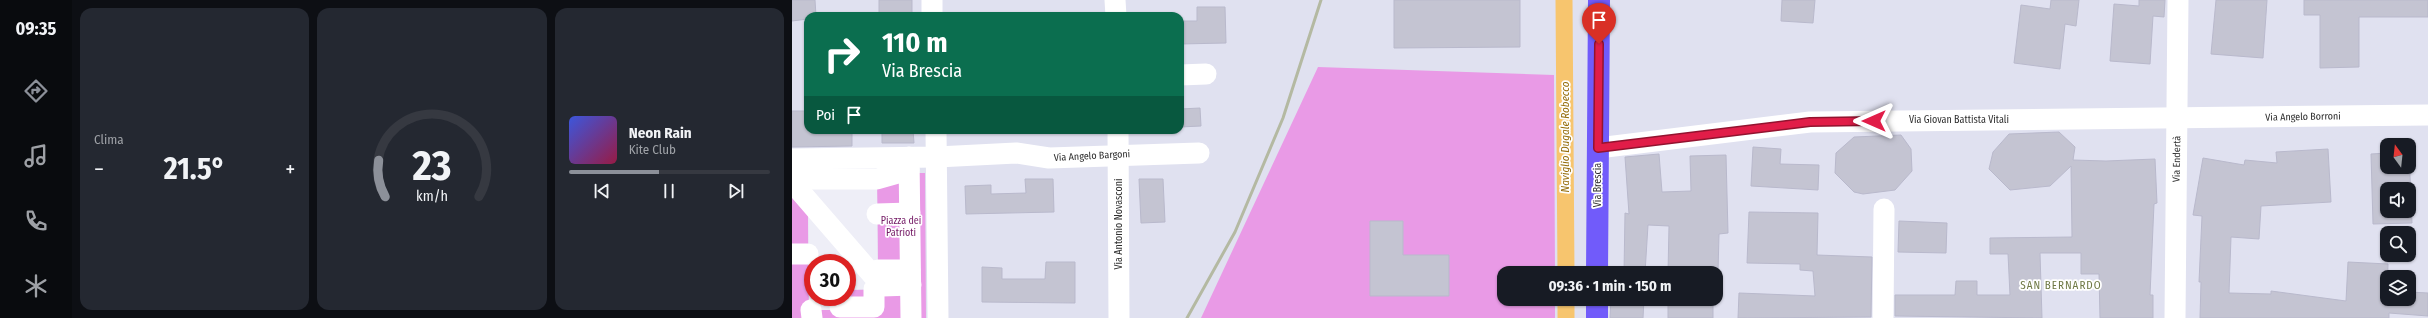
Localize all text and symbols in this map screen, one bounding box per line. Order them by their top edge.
pin [1582,3,1616,44]
icon: arrive [1588,9,1610,31]
text: 09:35 [16,18,56,40]
text: 110 m [882,26,948,59]
icon: right [816,28,868,80]
text: Via Brescia [882,60,962,82]
icon: directions [22,77,50,105]
water label: Naviglio Dugale Robecco [1559,81,1572,193]
position arrow [1853,100,1895,142]
icon: arrive [843,104,865,126]
text: Poi [816,106,835,124]
street label: Via Angelo Borroni [2265,110,2341,124]
street label: Via Giovan Battista Vitali [1909,114,2009,126]
text: Neon Rain [629,124,692,142]
text: Clima [94,132,124,147]
street label: Via Endertà [2171,136,2183,182]
north arrow [2380,138,2416,174]
map controls [2380,138,2416,306]
text: 23 [412,141,451,191]
icon: music [22,142,50,170]
text: Kite Club [629,142,676,157]
street label: Via Angelo Bargoni [1054,148,1130,164]
text: 21.5° [164,151,225,187]
text: − [94,156,104,183]
text: + [285,156,295,183]
street label: Via Brescia [1592,163,1604,207]
street label: Via Antonio Novasconi [1113,178,1125,270]
icon: previous [591,180,613,202]
icon: pause [658,180,680,202]
icon: next [725,180,747,202]
button: sound [2380,182,2416,218]
text: km/h [416,188,448,205]
icon: phone [22,207,50,235]
park label: Piazza dei Patrioti [881,215,921,239]
button: search [2380,226,2416,262]
speed limit sign: 30 [804,254,856,306]
button: layers [2380,270,2416,306]
icon: climate [22,272,50,300]
text: 09:36 · 1 min · 150 m [1549,277,1671,295]
district label: SAN BERNARDO [2020,279,2102,292]

